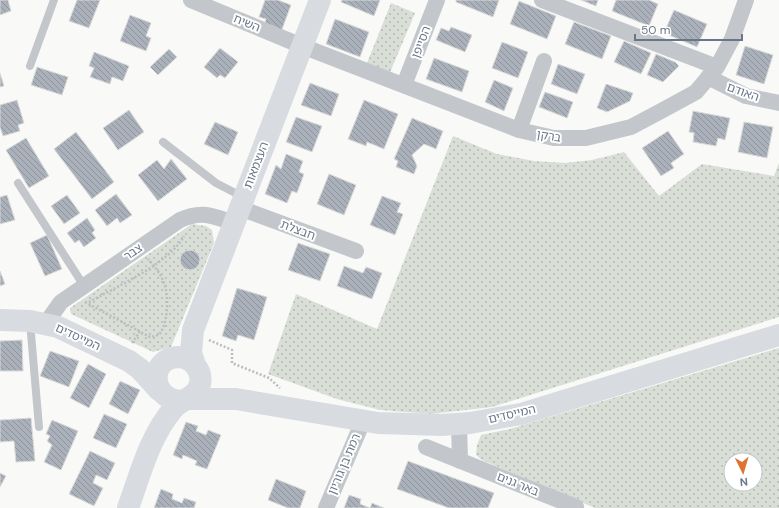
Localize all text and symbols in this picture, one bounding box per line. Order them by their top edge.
street label: השיח [231,10,263,36]
scale bar [635,16,742,42]
text: 50 m [641,22,670,38]
street label: הסייפן [408,24,434,60]
street label: האודם [725,79,761,105]
street label: ברקן [536,126,562,146]
street label: העצמאות [240,139,272,191]
street label: חבצלת [278,216,318,244]
street label: צבר [121,240,146,264]
street label: המייסדים [53,320,103,354]
street label: המייסדים [487,401,537,427]
street label: רמת בן גוריון [324,431,364,497]
north arrow [723,452,763,492]
street label: באר גנים [495,468,542,500]
text: N [739,475,748,489]

